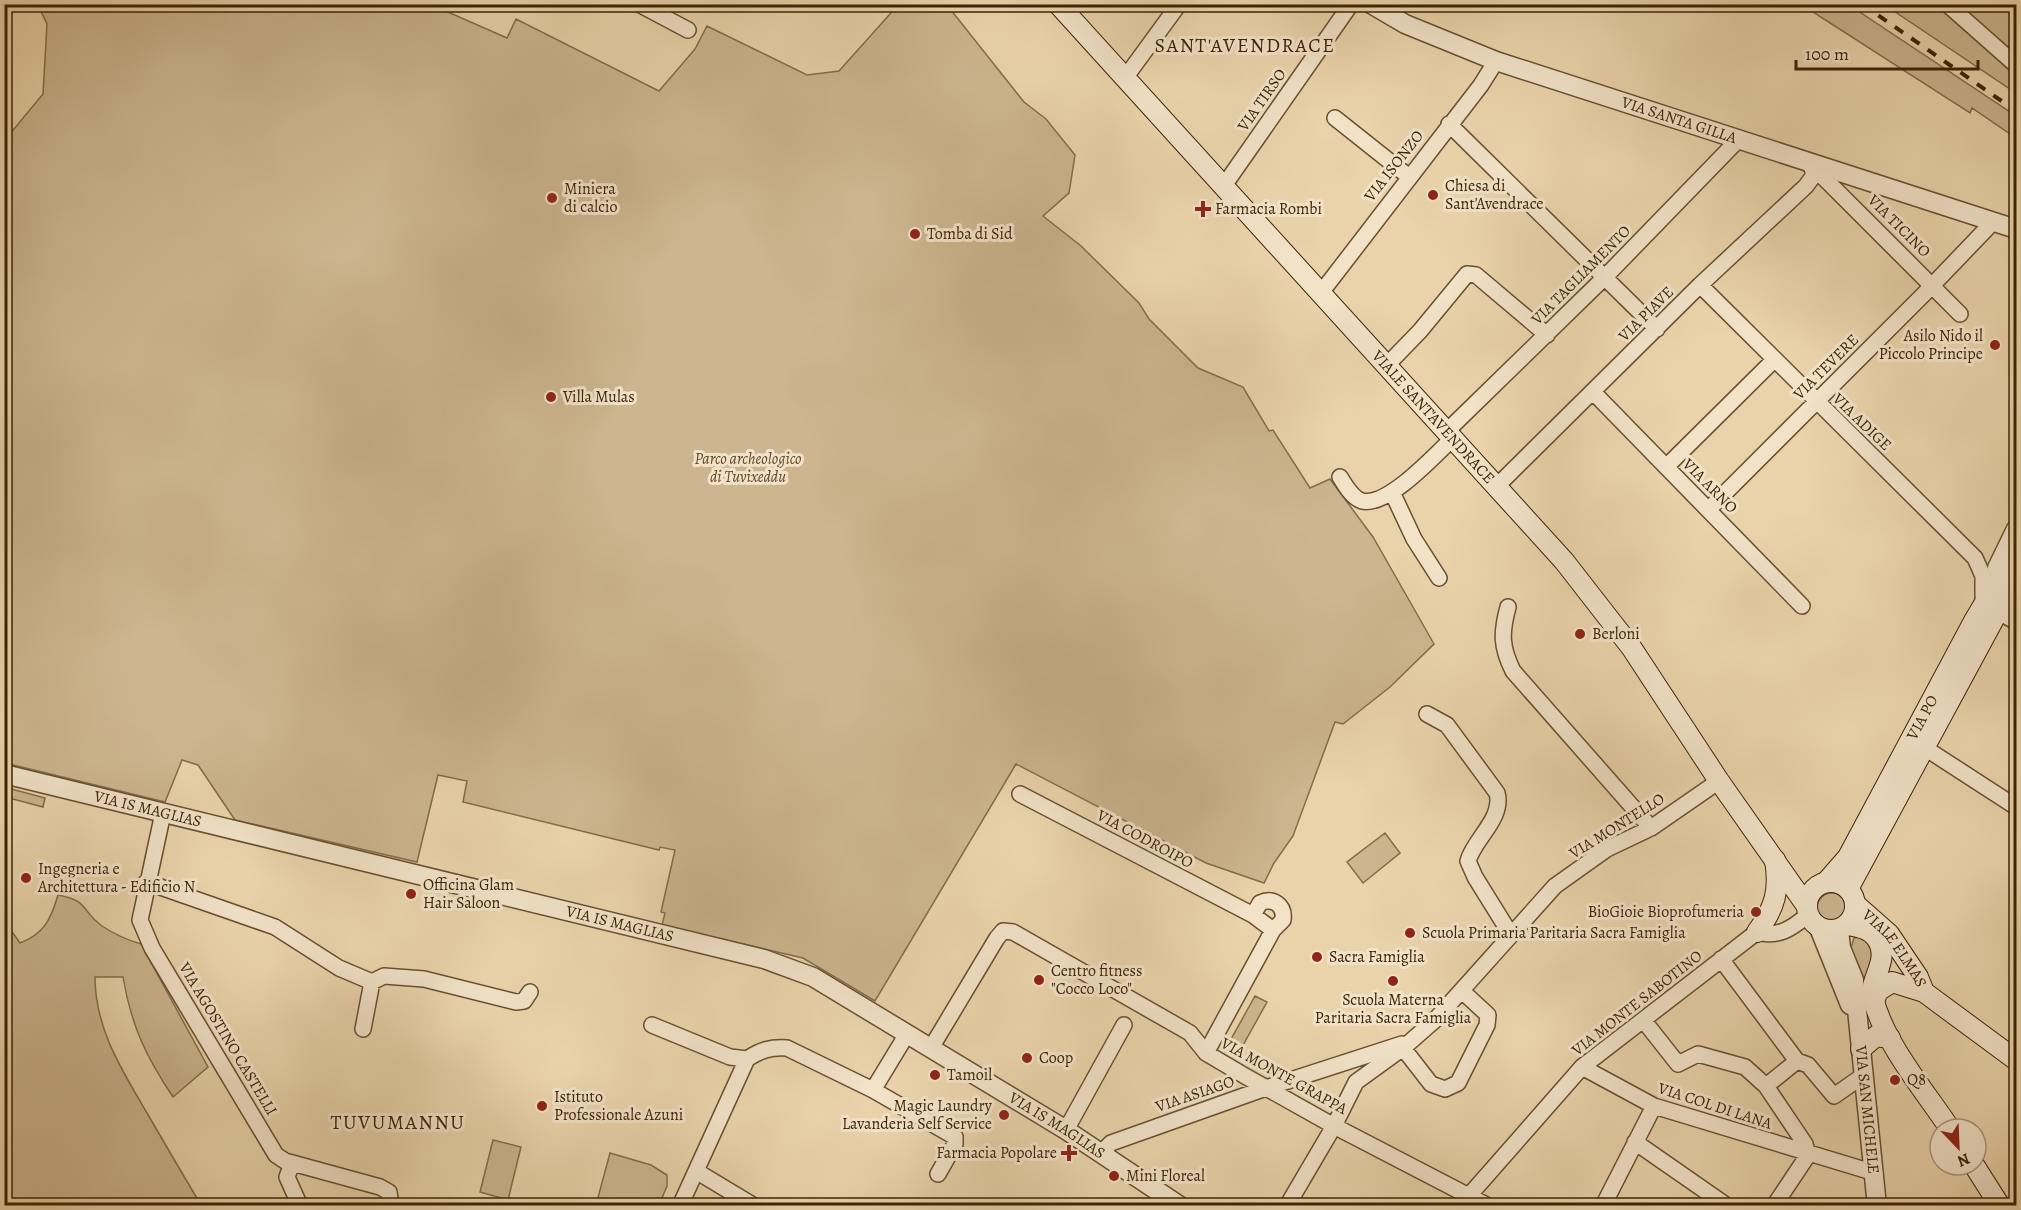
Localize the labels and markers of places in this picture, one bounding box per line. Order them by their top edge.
place label: Chiesa di Sant'Avendrace [1445,175,1543,215]
place label: Miniera di calcio [564,178,618,218]
marker: Chiesa di Sant'Avendrace [1426,188,1440,202]
marker: Miniera di calcio [545,191,559,205]
place label: Farmacia Rombi [1215,198,1322,220]
marker: Farmacia Rombi [1196,202,1210,216]
place label: Tomba di Sid [927,223,1013,245]
marker: Tomba di Sid [908,227,922,241]
place label: Asilo Nido il Piccolo Principe [1879,325,1983,365]
marker: Asilo Nido il Piccolo Principe [1988,338,2002,352]
place label: Villa Mulas [562,386,635,408]
marker: Villa Mulas [544,390,558,404]
place label: Berloni [1592,623,1640,645]
marker: Berloni [1573,627,1587,641]
place label: Ingegneria e Architettura - Edificio N [37,858,195,898]
marker: Ingegneria e Architettura - Edificio N [19,871,33,885]
place label: Officina Glam Hair Saloon [423,874,514,914]
marker: Officina Glam Hair Saloon [404,887,418,901]
place label: BioGioie Bioprofumeria [1588,901,1745,923]
marker: BioGioie Bioprofumeria [1749,905,1763,919]
place label: Scuola Primaria Paritaria Sacra Famiglia [1422,922,1686,944]
marker: Scuola Primaria Paritaria Sacra Famiglia [1403,926,1417,940]
place label: Sacra Famiglia [1329,946,1425,968]
marker: Sacra Famiglia [1310,950,1324,964]
place label: Centro fitness "Cocco Loco" [1051,960,1143,1000]
marker: Centro fitness "Cocco Loco" [1032,973,1046,987]
marker: Scuola Materna Paritaria Sacra Famiglia [1386,974,1400,988]
place label: Scuola Materna Paritaria Sacra Famiglia [1315,989,1472,1029]
place label: Coop [1039,1047,1073,1069]
marker: Coop [1020,1051,1034,1065]
place label: Tamoil [947,1064,992,1086]
marker: Tamoil [928,1068,942,1082]
place label: Q8 [1907,1069,1926,1091]
marker: Q8 [1888,1073,1902,1087]
place label: Istituto Professionale Azuni [554,1086,683,1126]
place label: Magic Laundry Lavanderia Self Service [842,1095,993,1135]
marker: Istituto Professionale Azuni [535,1099,549,1113]
marker: Magic Laundry Lavanderia Self Service [997,1108,1011,1122]
place label: Farmacia Popolare [936,1142,1057,1164]
marker: Farmacia Popolare [1062,1146,1076,1160]
place label: Mini Floreal [1126,1165,1205,1187]
marker: Mini Floreal [1107,1169,1121,1183]

